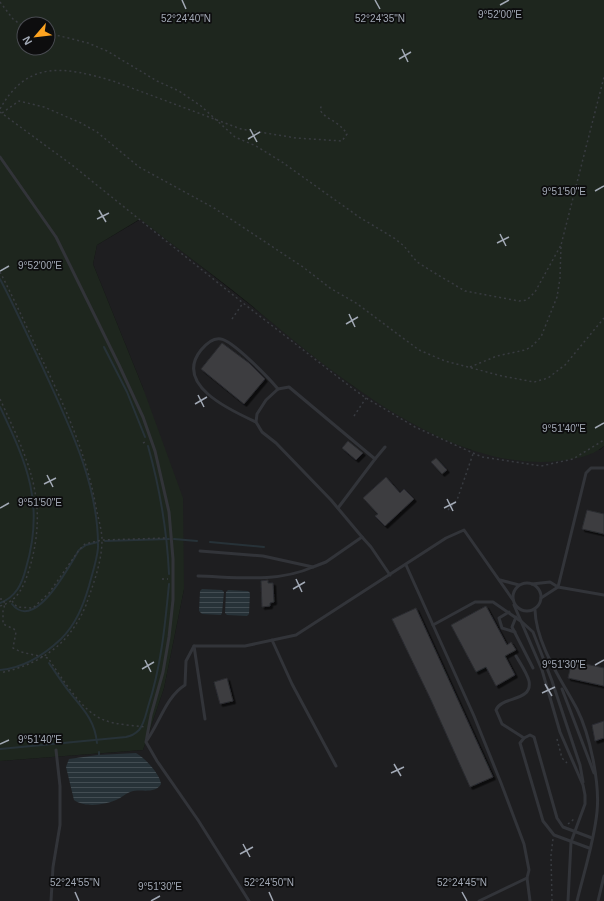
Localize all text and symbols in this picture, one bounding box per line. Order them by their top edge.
text: 9°52'00"E [478,9,522,20]
text: 52°24'40"N [161,13,211,24]
text: 52°24'35"N [355,13,405,24]
north arrow [16,16,56,56]
text: N [20,34,34,47]
text: 9°51'50"E [542,186,586,197]
text: 9°52'00"E [18,260,62,271]
text: 9°51'40"E [542,423,586,434]
text: 9°51'50"E [18,497,62,508]
text: 9°51'30"E [542,659,586,670]
text: 9°51'40"E [18,734,62,745]
text: 52°24'55"N [50,877,100,888]
text: 52°24'50"N [244,877,294,888]
text: 52°24'45"N [437,877,487,888]
text: 9°51'30"E [138,881,182,892]

